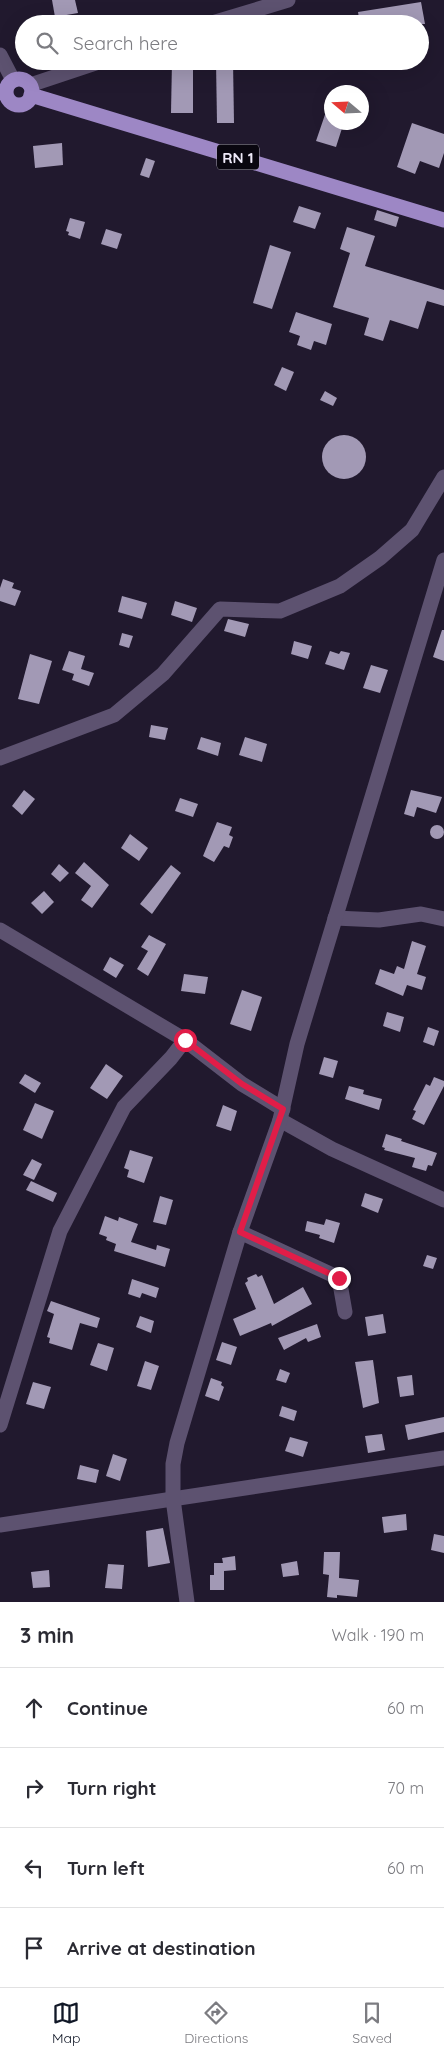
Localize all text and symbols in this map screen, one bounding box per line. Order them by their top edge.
search box [15,15,429,70]
icon: search [33,29,61,57]
text: Search here [73,31,178,55]
north arrow [324,85,369,130]
road number: RN 1 [217,144,259,170]
route start [174,1029,197,1052]
route end [328,1267,351,1290]
text: 3 min [20,1622,74,1648]
text: Walk · 190 m [332,1625,424,1645]
icon: ahead [20,1694,48,1722]
text: Continue [67,1696,148,1720]
text: 60 m [387,1698,424,1718]
icon: right [20,1774,48,1802]
text: Turn right [67,1776,156,1800]
text: 70 m [387,1778,424,1798]
icon: left [20,1854,48,1882]
text: Turn left [67,1856,145,1880]
text: 60 m [387,1858,424,1878]
icon: arrive [20,1934,48,1962]
text: Arrive at destination [67,1936,256,1960]
tab: Map [52,1999,80,2047]
tab: Directions [184,1999,248,2047]
tab: Saved [352,1999,392,2047]

